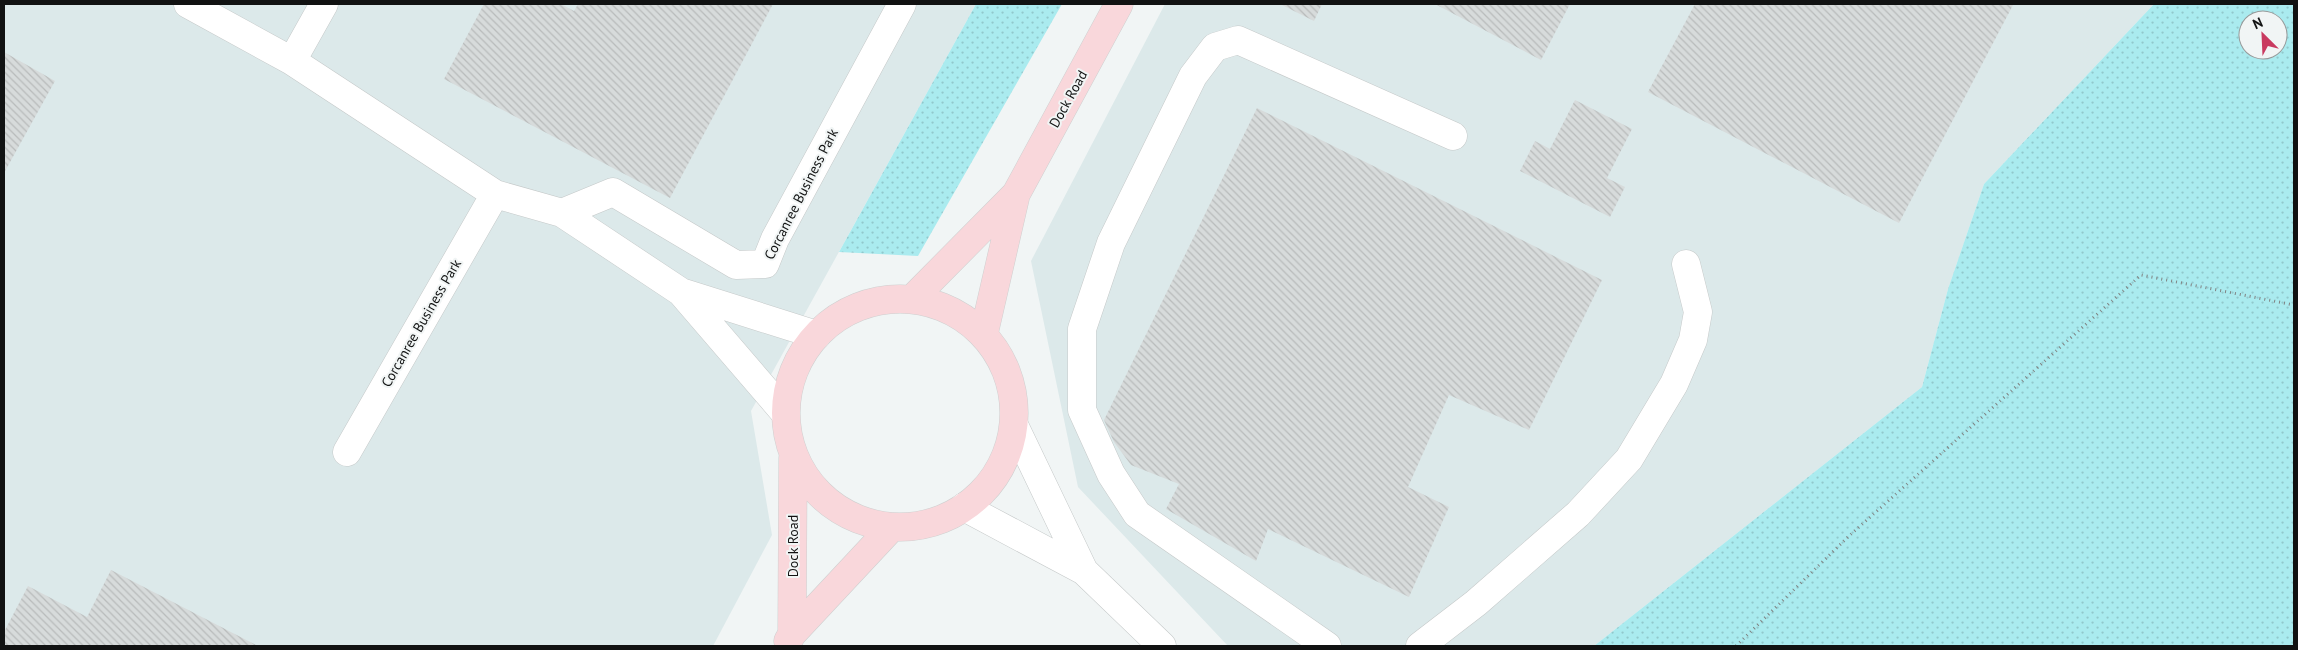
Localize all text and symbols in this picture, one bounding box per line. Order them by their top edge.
north arrow [2238,10,2288,60]
text: N [2250,13,2266,33]
street label: Dock Road [1045,67,1091,131]
street label: Corcanree Business Park [760,125,842,263]
street label: Corcanree Business Park [377,256,465,390]
street label: Dock Road [784,515,802,577]

